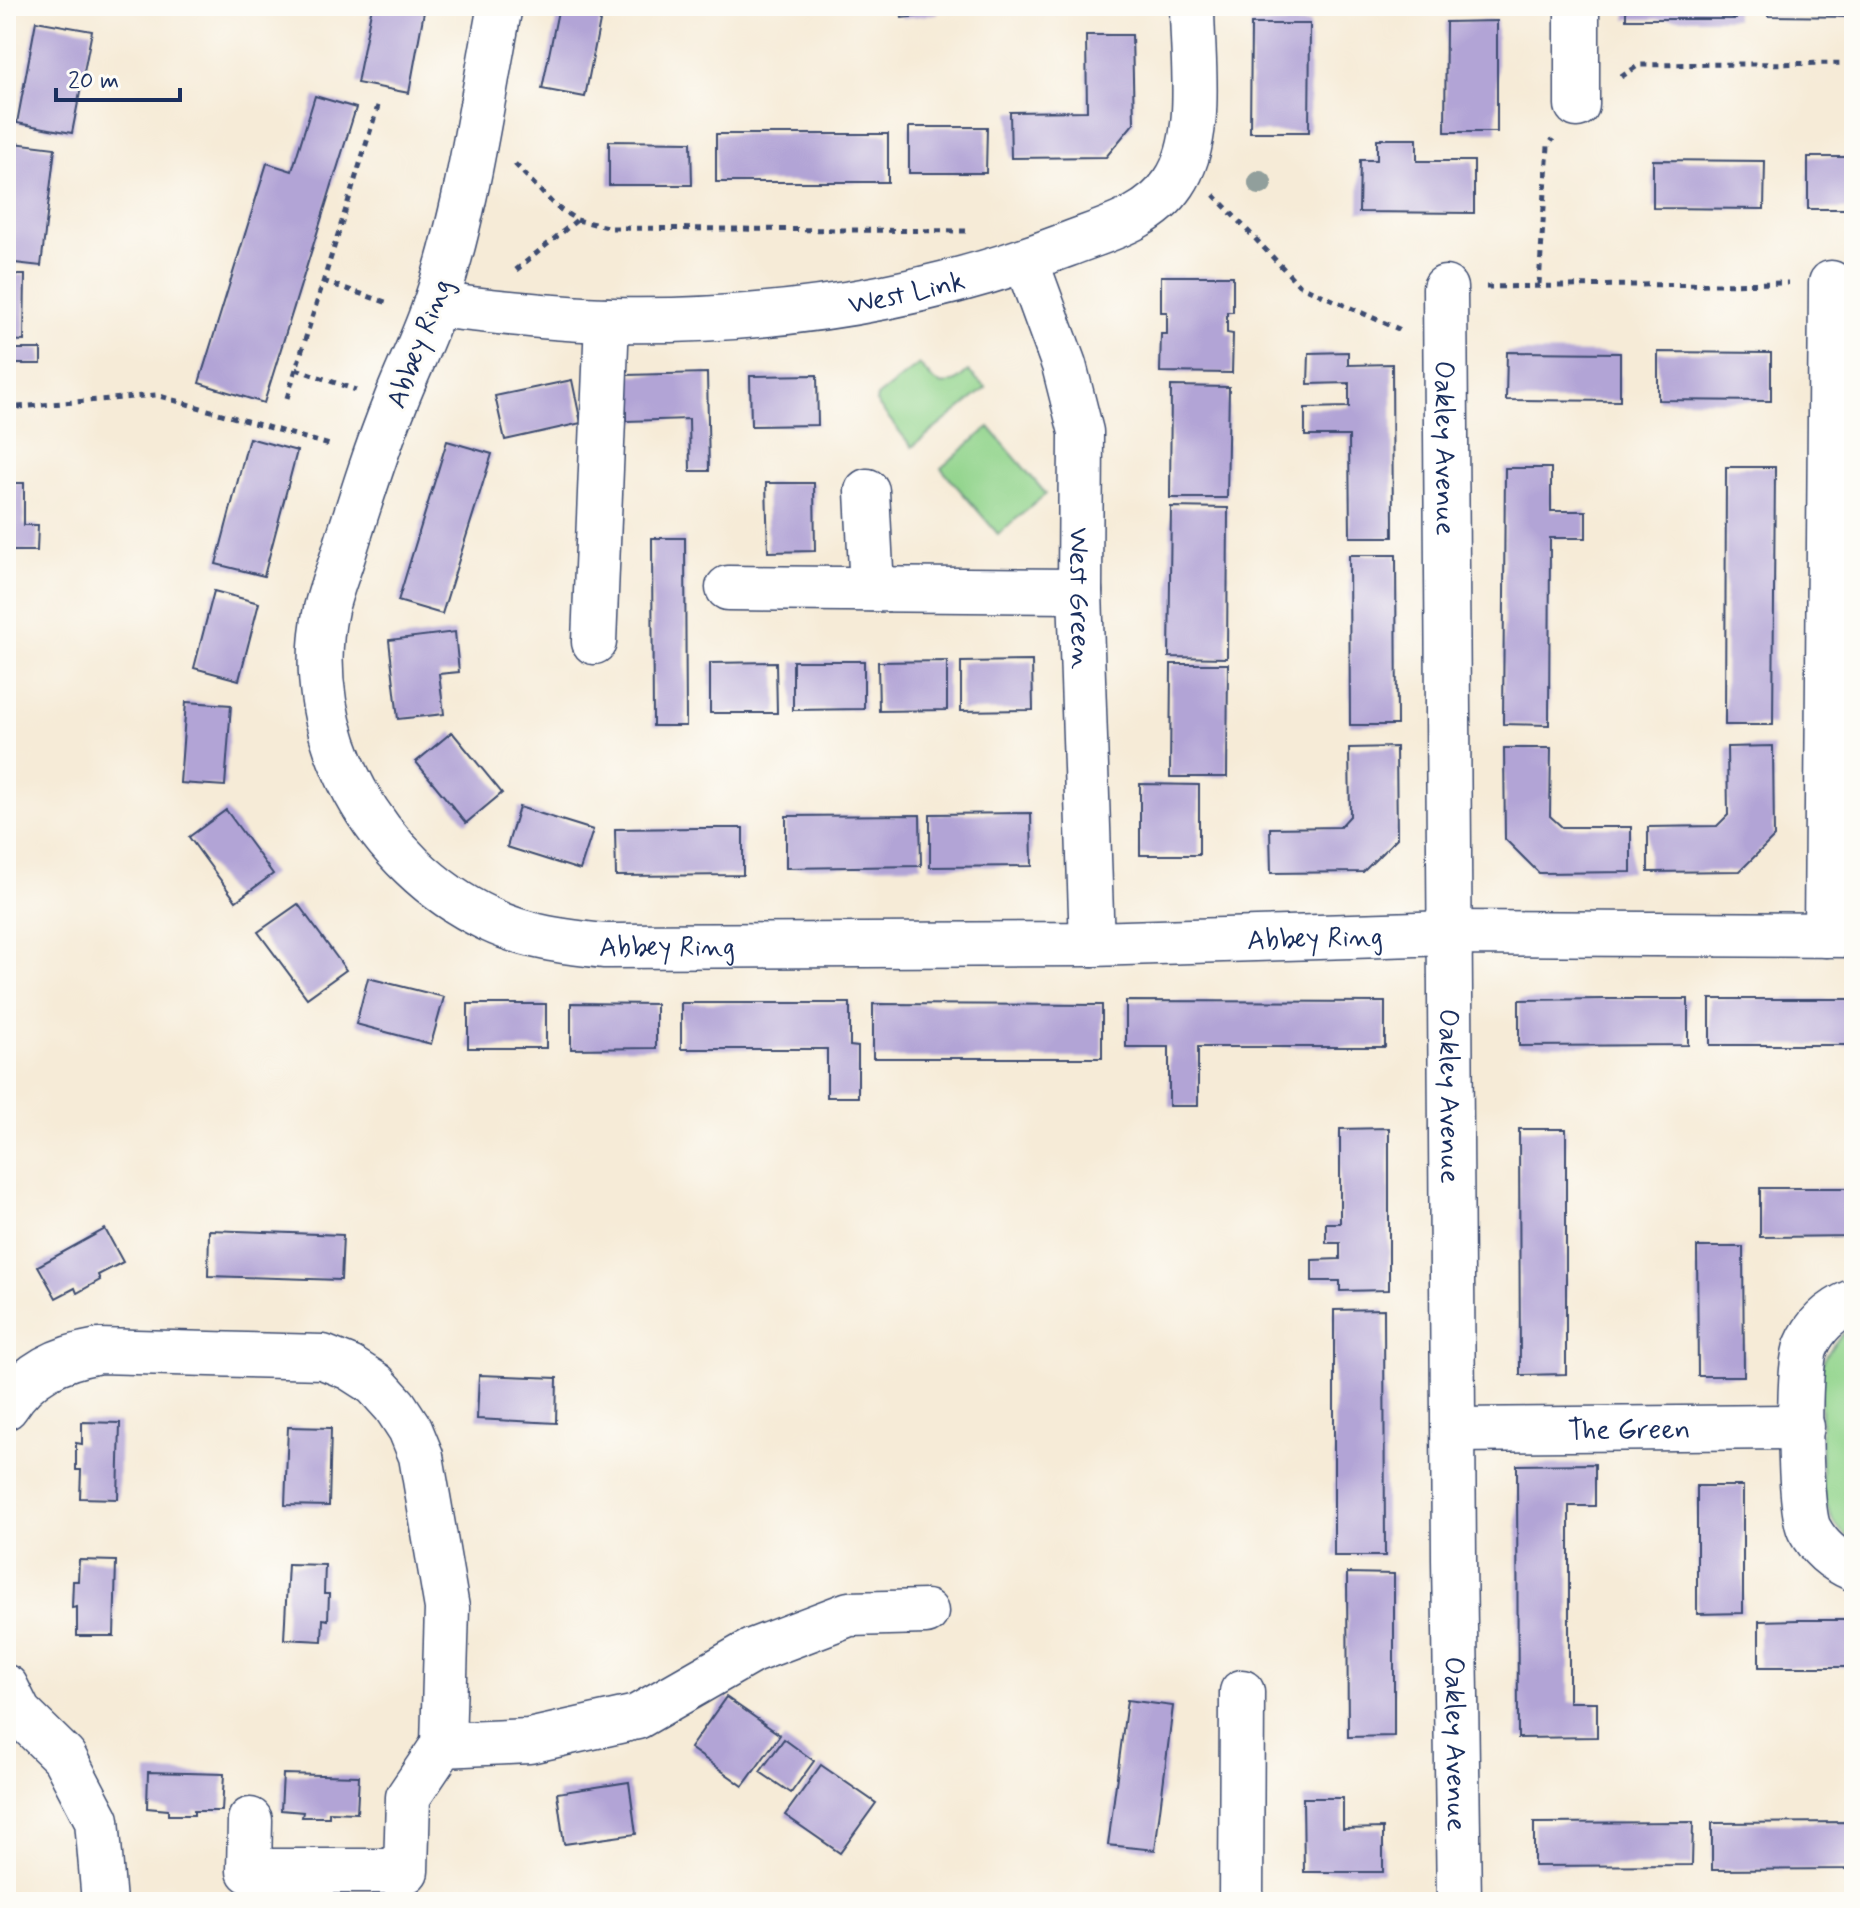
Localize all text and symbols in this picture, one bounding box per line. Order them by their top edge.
scale bar [56,52,180,102]
text: 20 m [68,66,119,97]
street label: West Link [846,263,969,324]
street label: Abbey Ring [379,274,462,414]
street label: Oakley Avenue [1425,360,1463,536]
street label: West Green [1059,527,1099,670]
street label: Abbey Ring [1246,919,1384,960]
street label: Abbey Ring [599,929,735,967]
street label: Oakley Avenue [1429,1008,1467,1184]
street label: The Green [1567,1412,1691,1450]
street label: Oakley Avenue [1434,1656,1474,1832]

